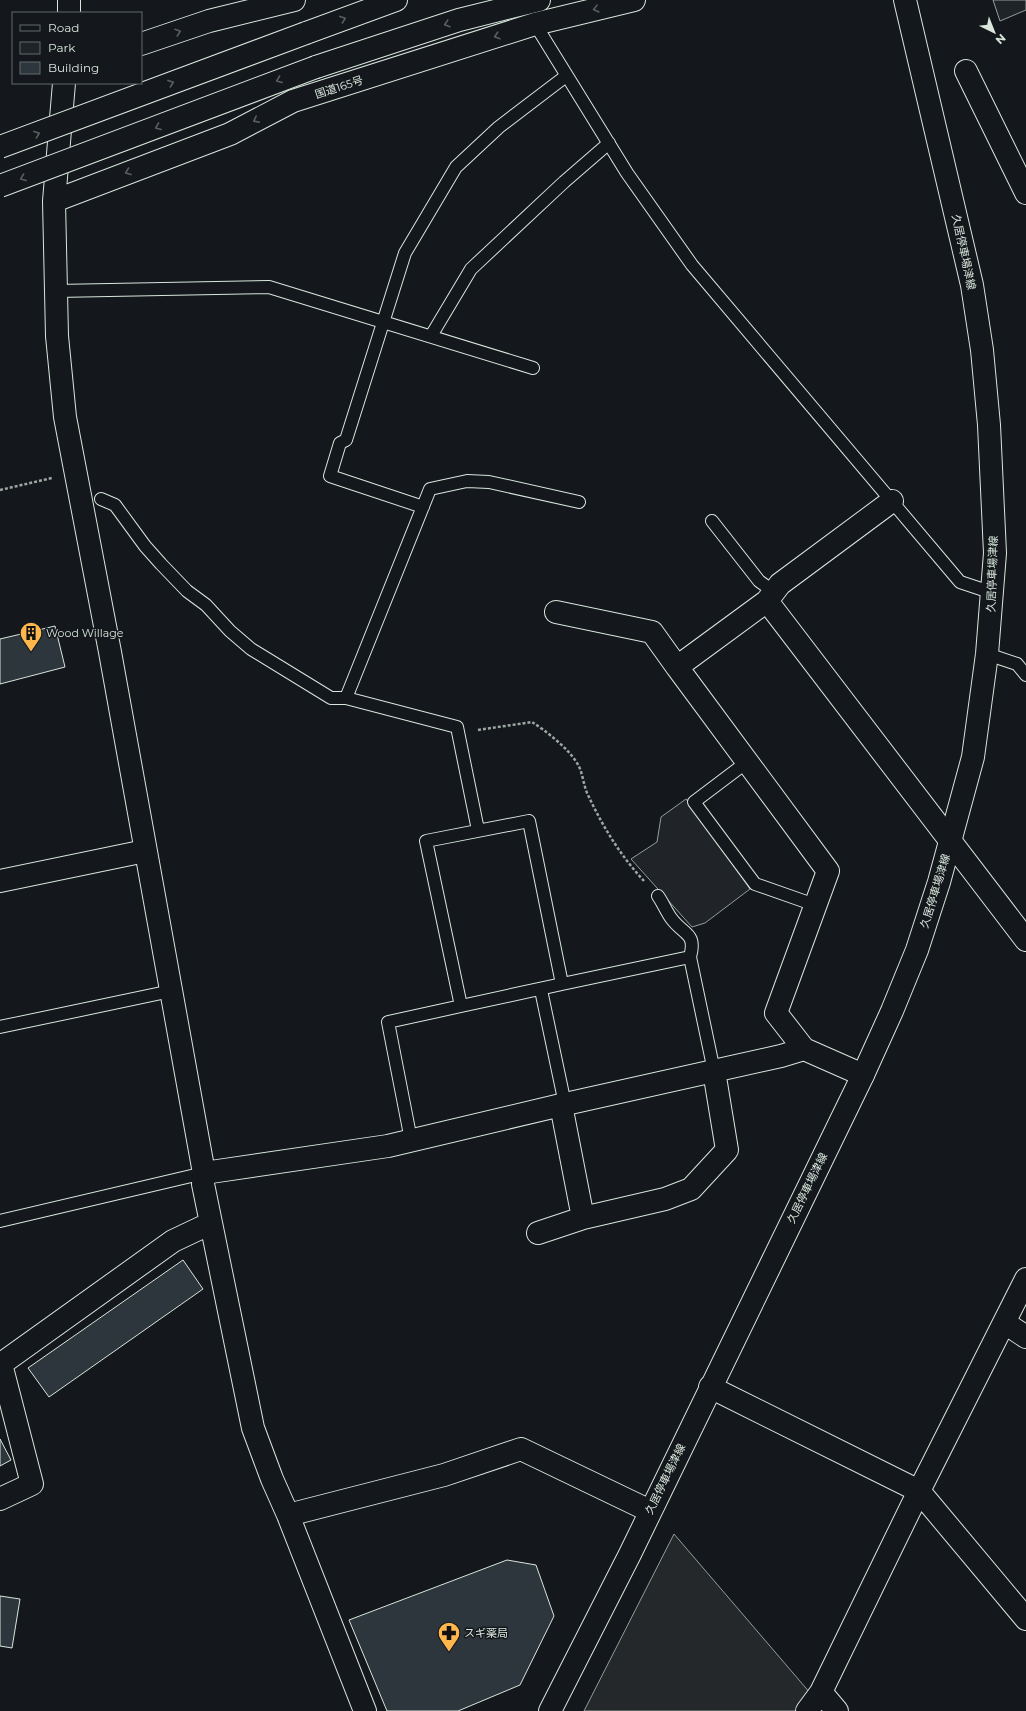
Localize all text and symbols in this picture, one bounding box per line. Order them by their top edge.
one-way arrow [593,5,600,13]
legend [12,12,142,84]
north arrow [974,12,1014,52]
one-way arrow [339,16,346,24]
one-way arrow [444,19,451,28]
text: Road [48,20,79,35]
one-way arrow [174,28,181,37]
one-way arrow [494,31,501,40]
text: N [993,31,1009,47]
text: Park [48,40,76,55]
text: Building [48,60,99,75]
street label: 国道165号 [313,73,365,101]
one-way arrow [276,76,283,84]
one-way arrow [168,80,175,88]
one-way arrow [253,116,260,123]
one-way arrow [154,122,161,130]
one-way arrow [33,130,40,138]
one-way arrow [125,167,132,175]
one-way arrow [20,173,27,181]
street label: 久居停車場津線 [949,213,979,291]
street label: 久居停車場津線 [984,535,1000,613]
building icon: Wood Willage [18,620,44,653]
place label: Wood Willage [46,626,124,640]
street label: 久居停車場津線 [917,852,953,930]
street label: 久居停車場津線 [784,1150,830,1226]
street label: 久居停車場津線 [642,1441,688,1517]
pharmacy icon: スギ薬局 [436,1620,462,1653]
place label: スギ薬局 [464,1626,508,1640]

